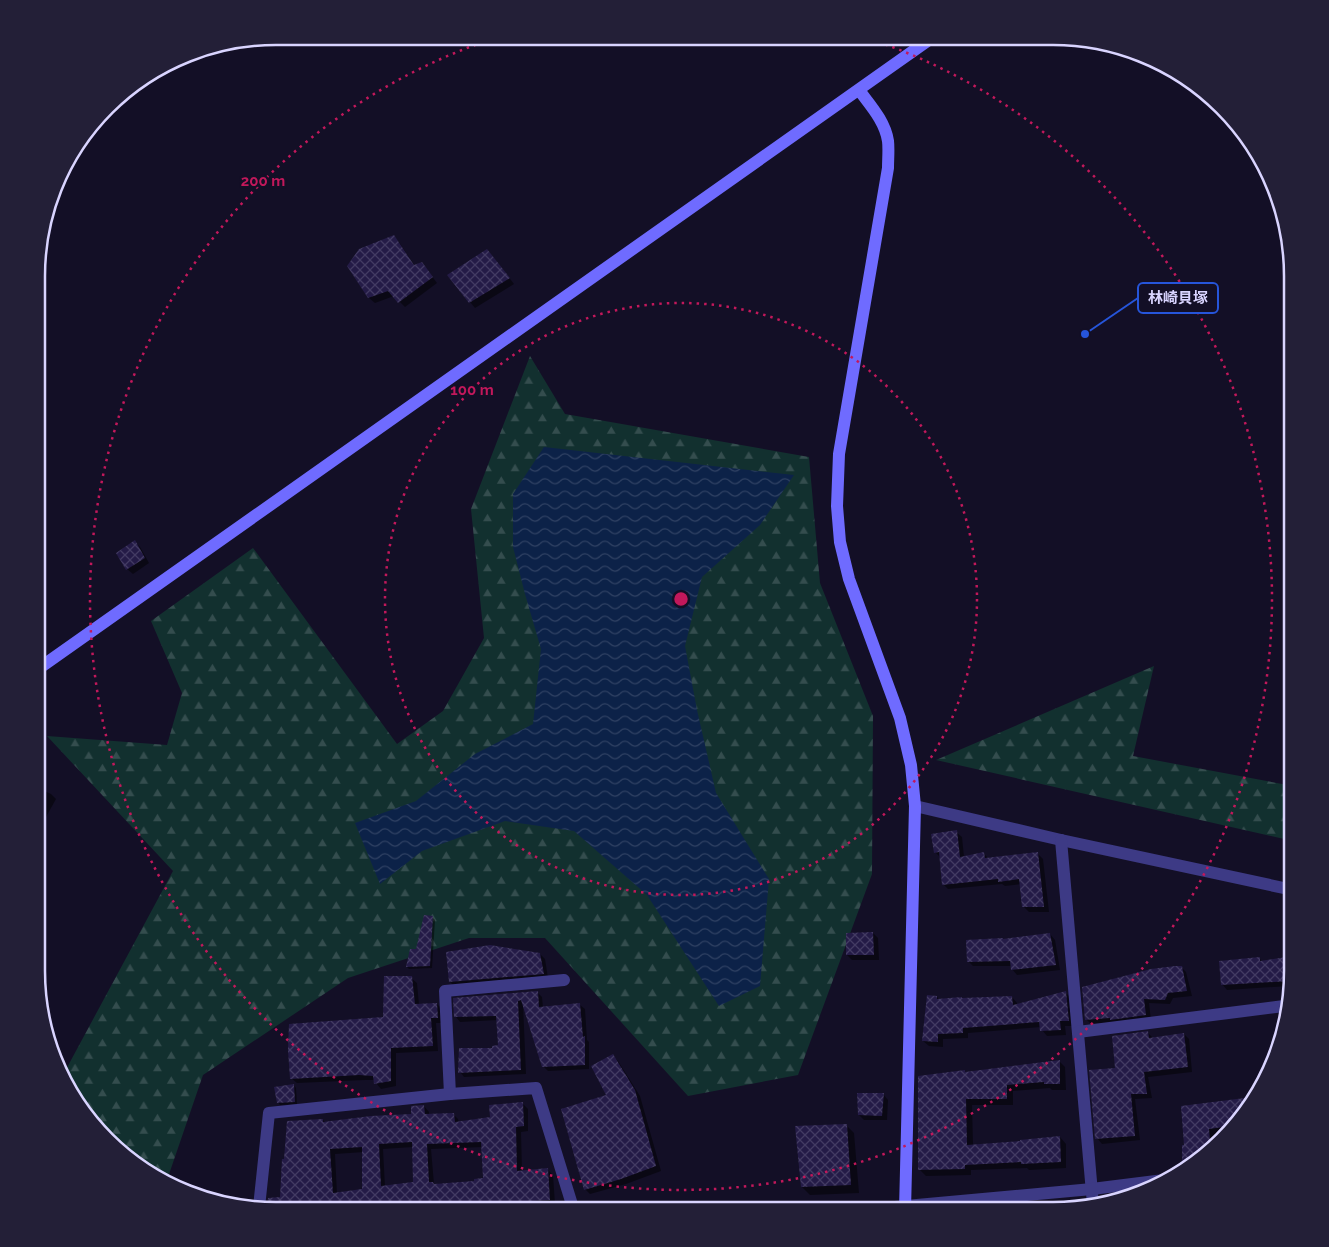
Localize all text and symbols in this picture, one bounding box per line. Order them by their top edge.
text: 200 m [241,172,285,190]
callout: 林崎貝塚 [1138,283,1218,313]
text: 林崎貝塚 [1148,289,1208,307]
text: 100 m [450,381,494,399]
centre of rings [672,590,690,608]

